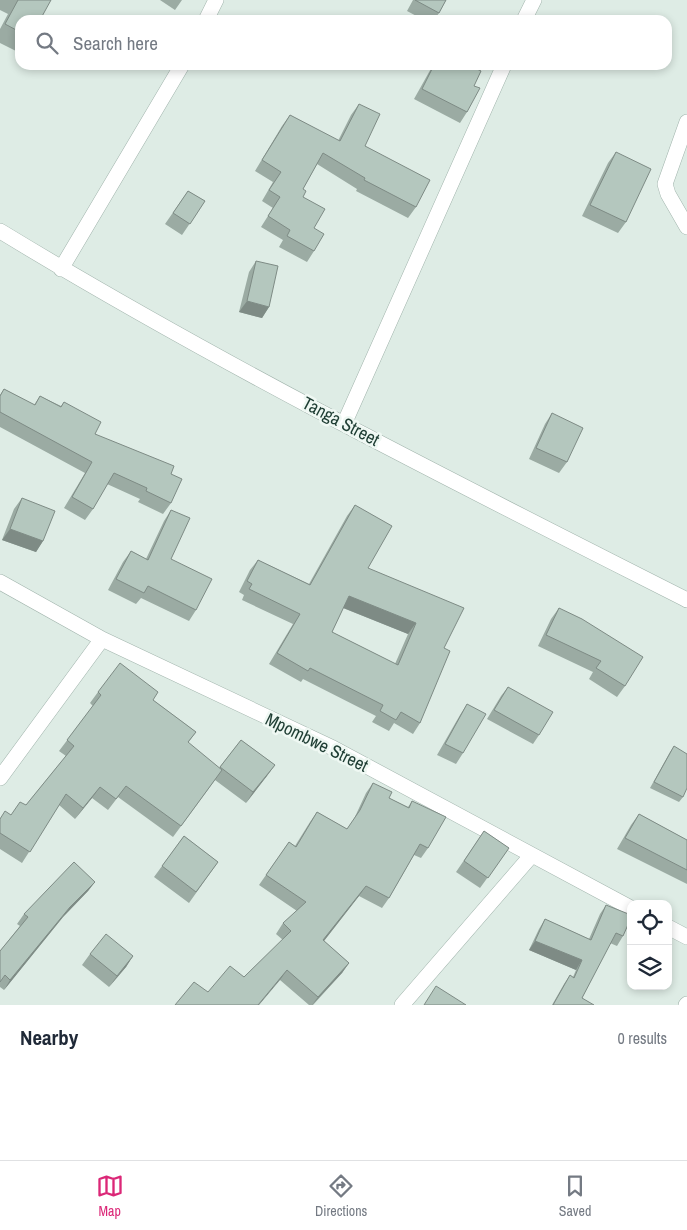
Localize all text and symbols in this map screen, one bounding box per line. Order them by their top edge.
search box [15,15,672,70]
icon: search [33,29,61,57]
text: Search here [73,30,158,56]
street label: Tanga Street [298,390,384,452]
street label: Mpombwe Street [261,706,373,778]
map controls [627,900,672,990]
button: locate [627,900,672,945]
button: layers [627,945,672,990]
text: Nearby [20,1023,78,1052]
text: 0 results [617,1027,667,1049]
tab: Map [96,1172,124,1220]
tab: Directions [315,1172,367,1220]
tab: Saved [559,1172,591,1220]

